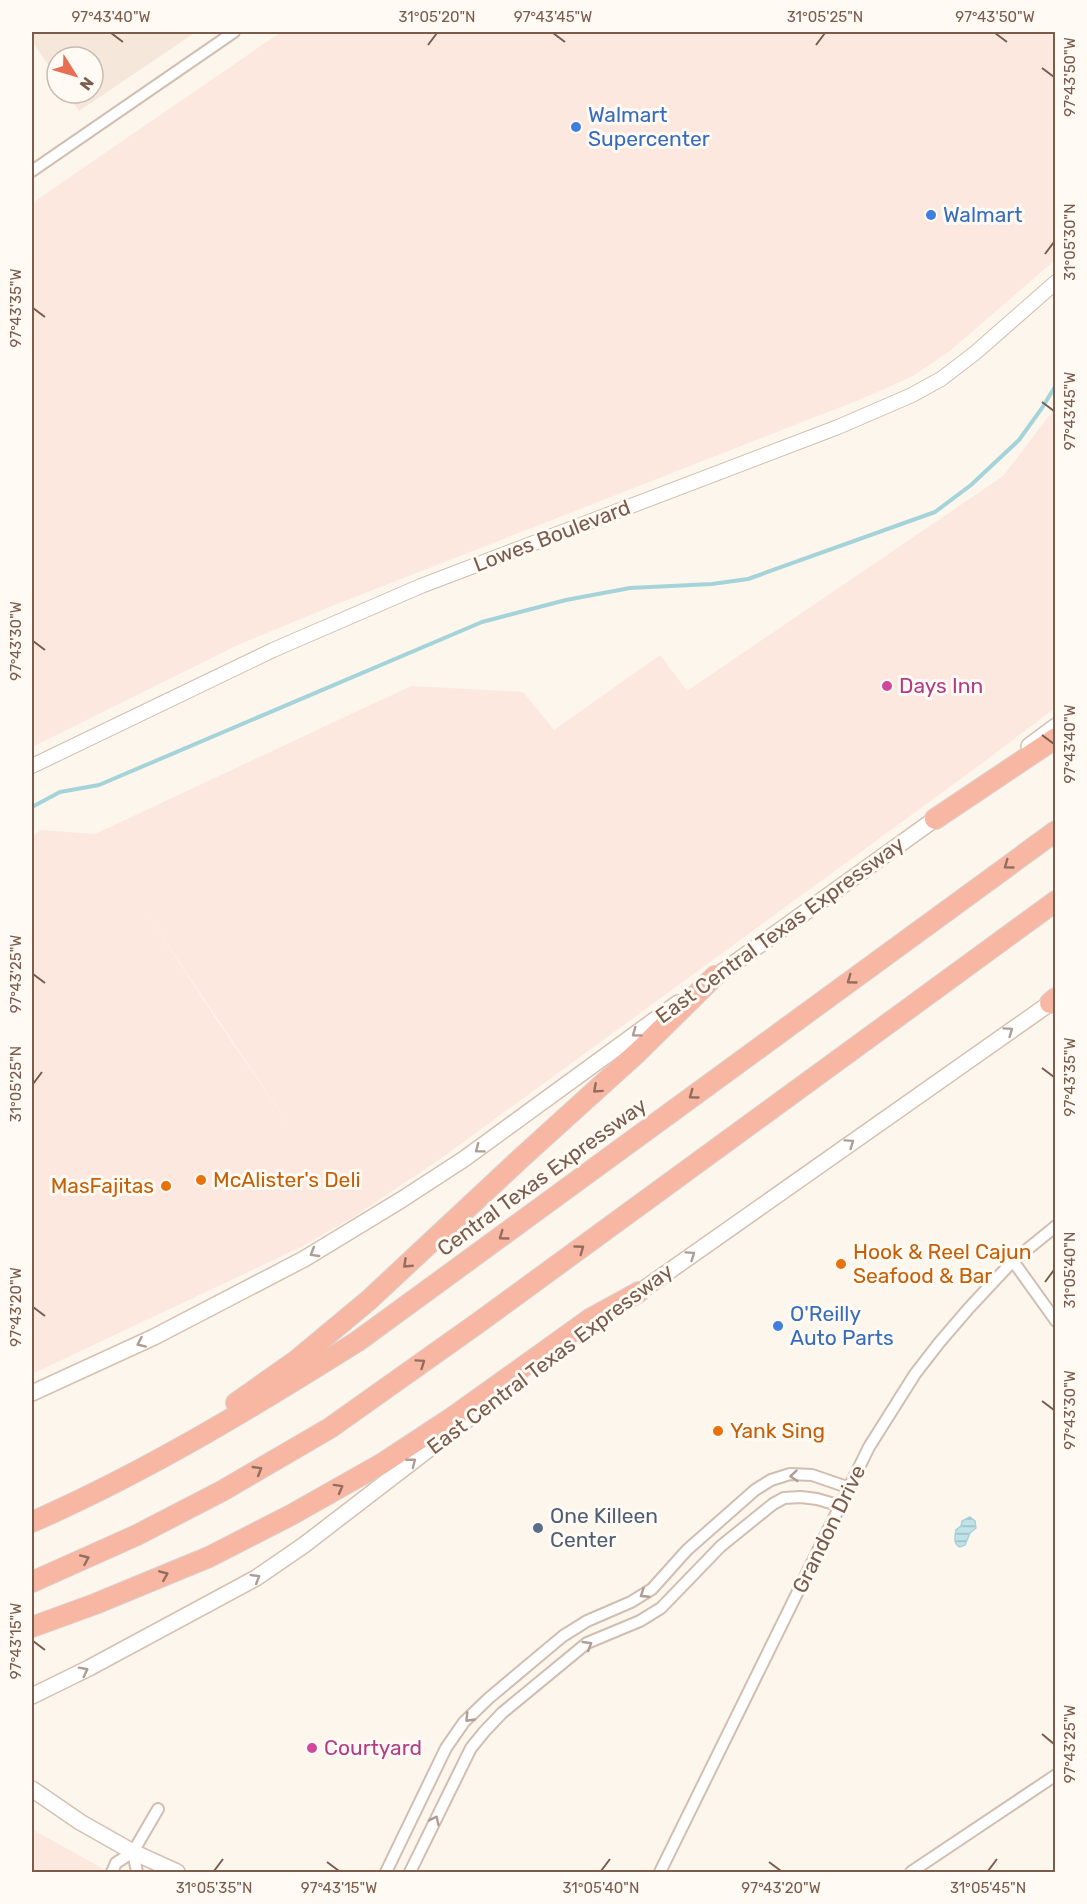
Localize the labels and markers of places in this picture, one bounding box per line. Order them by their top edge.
place label: Walmart Supercenter [588,102,710,151]
marker: Walmart Supercenter [569,120,583,134]
place label: Walmart [943,202,1023,227]
marker: Walmart [924,208,938,222]
place label: Days Inn [899,673,983,698]
marker: Days Inn [880,679,894,693]
place label: McAlister's Deli [213,1167,361,1192]
place label: MasFajitas [51,1173,154,1198]
marker: McAlister's Deli [194,1173,208,1187]
marker: MasFajitas [159,1179,173,1193]
place label: Hook & Reel Cajun Seafood & Bar [853,1239,1031,1288]
marker: Hook & Reel Cajun Seafood & Bar [834,1257,848,1271]
place label: O'Reilly Auto Parts [790,1301,894,1350]
marker: O'Reilly Auto Parts [771,1319,785,1333]
place label: Yank Sing [730,1418,825,1443]
marker: Yank Sing [711,1424,725,1438]
place label: One Killeen Center [550,1503,658,1552]
marker: One Killeen Center [531,1521,545,1535]
place label: Courtyard [324,1735,422,1760]
marker: Courtyard [305,1741,319,1755]

